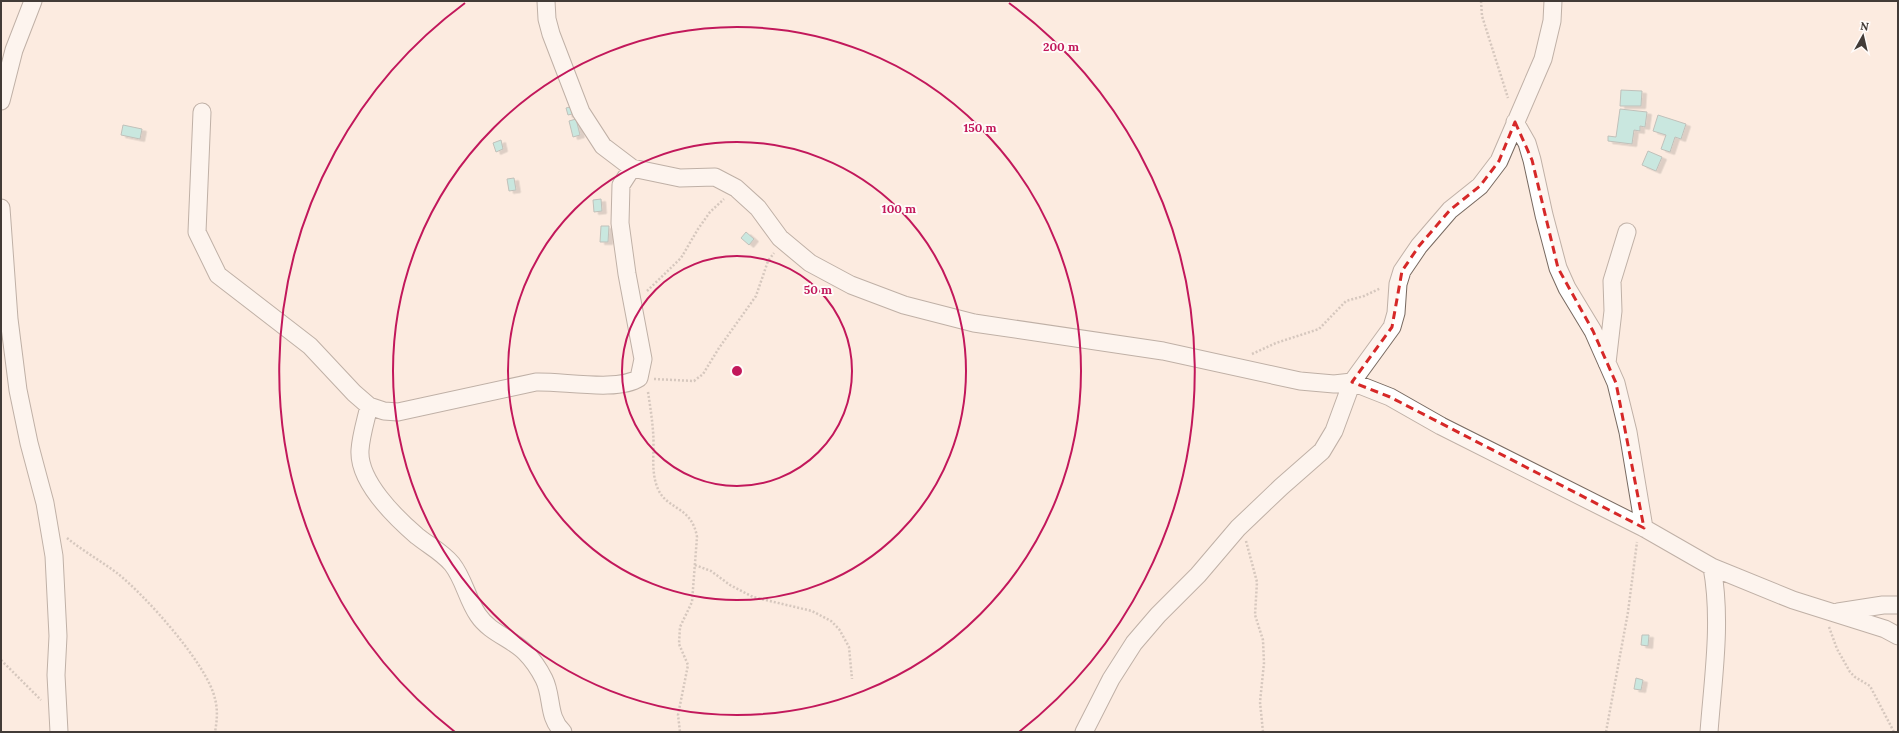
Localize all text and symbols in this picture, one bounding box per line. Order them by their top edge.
north arrow [1843,16,1883,56]
text: N [1859,19,1870,34]
text: 200 m [1043,39,1079,54]
text: 150 m [963,120,997,135]
text: 100 m [882,201,916,216]
text: 50 m [804,282,832,297]
centre of rings [730,364,744,378]

